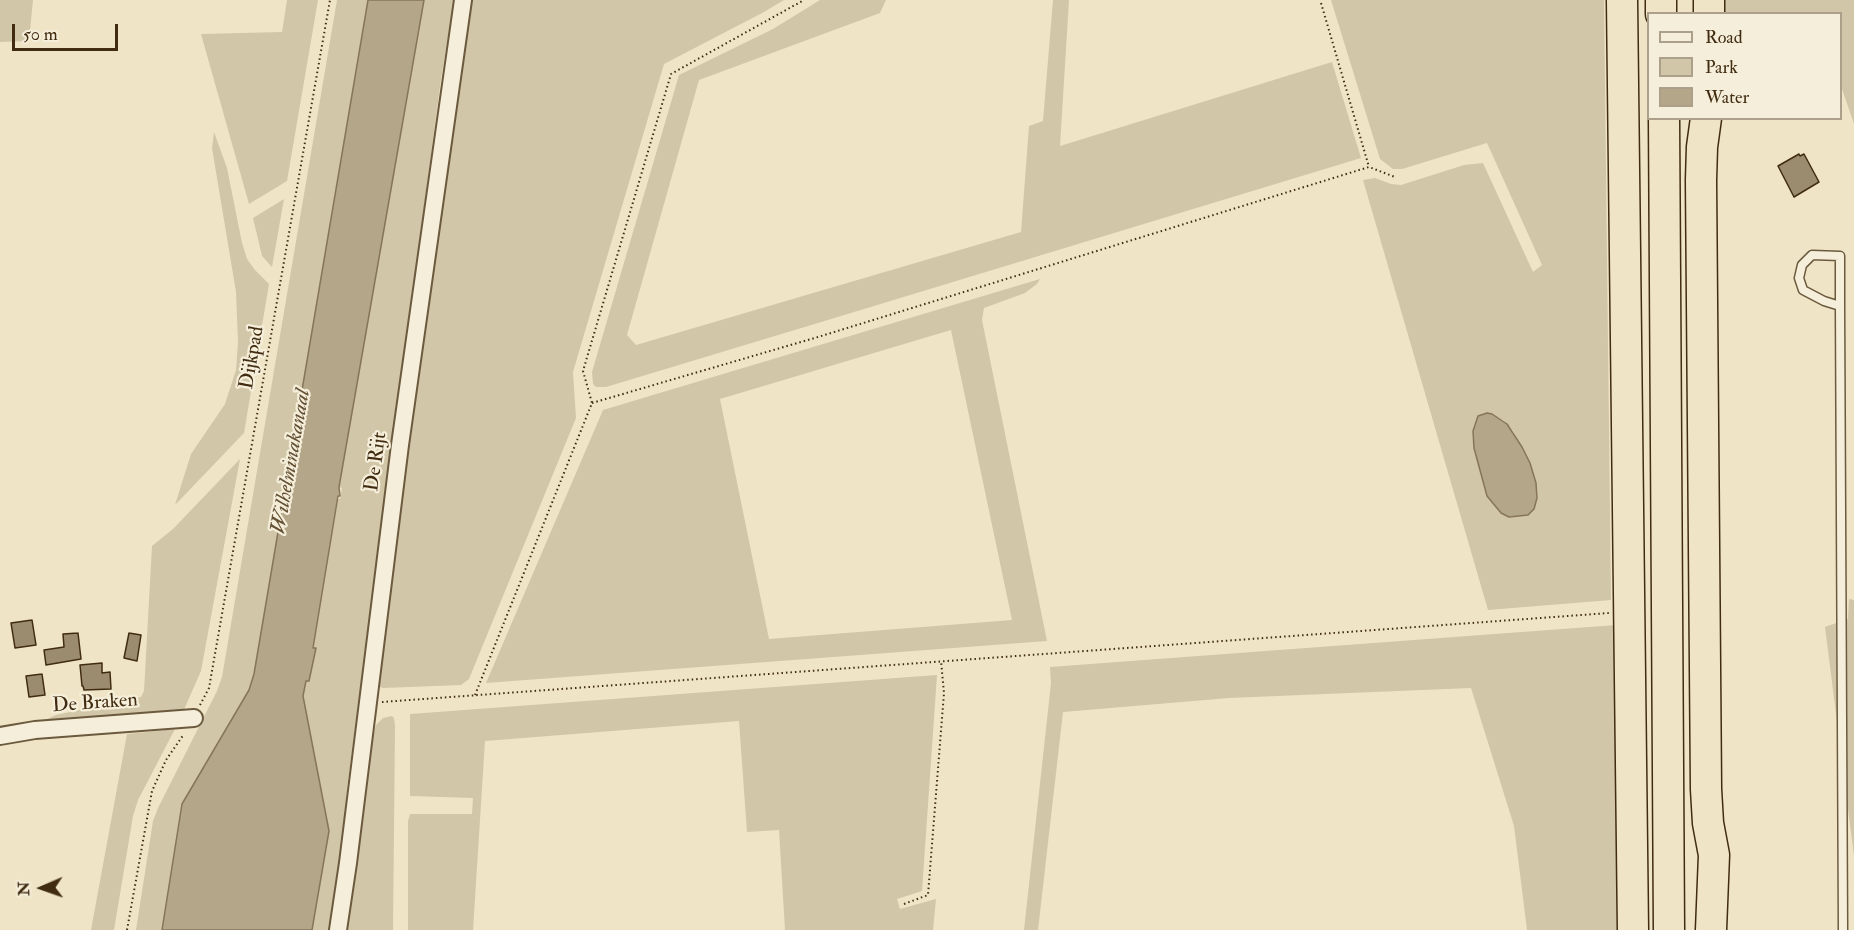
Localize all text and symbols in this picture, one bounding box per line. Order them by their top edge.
scale bar [15,12,122,50]
legend [1647,12,1842,120]
text: 50 m [23,23,58,46]
text: Road [1705,26,1743,49]
text: Park [1705,56,1738,79]
text: Water [1705,86,1749,109]
street label: Dijkpad [236,325,270,391]
water label: Wilhelminakanaal [267,388,317,536]
street label: De Rijt [361,431,393,493]
street label: De Braken [52,689,138,719]
north arrow [12,858,72,918]
text: N [14,881,34,896]

